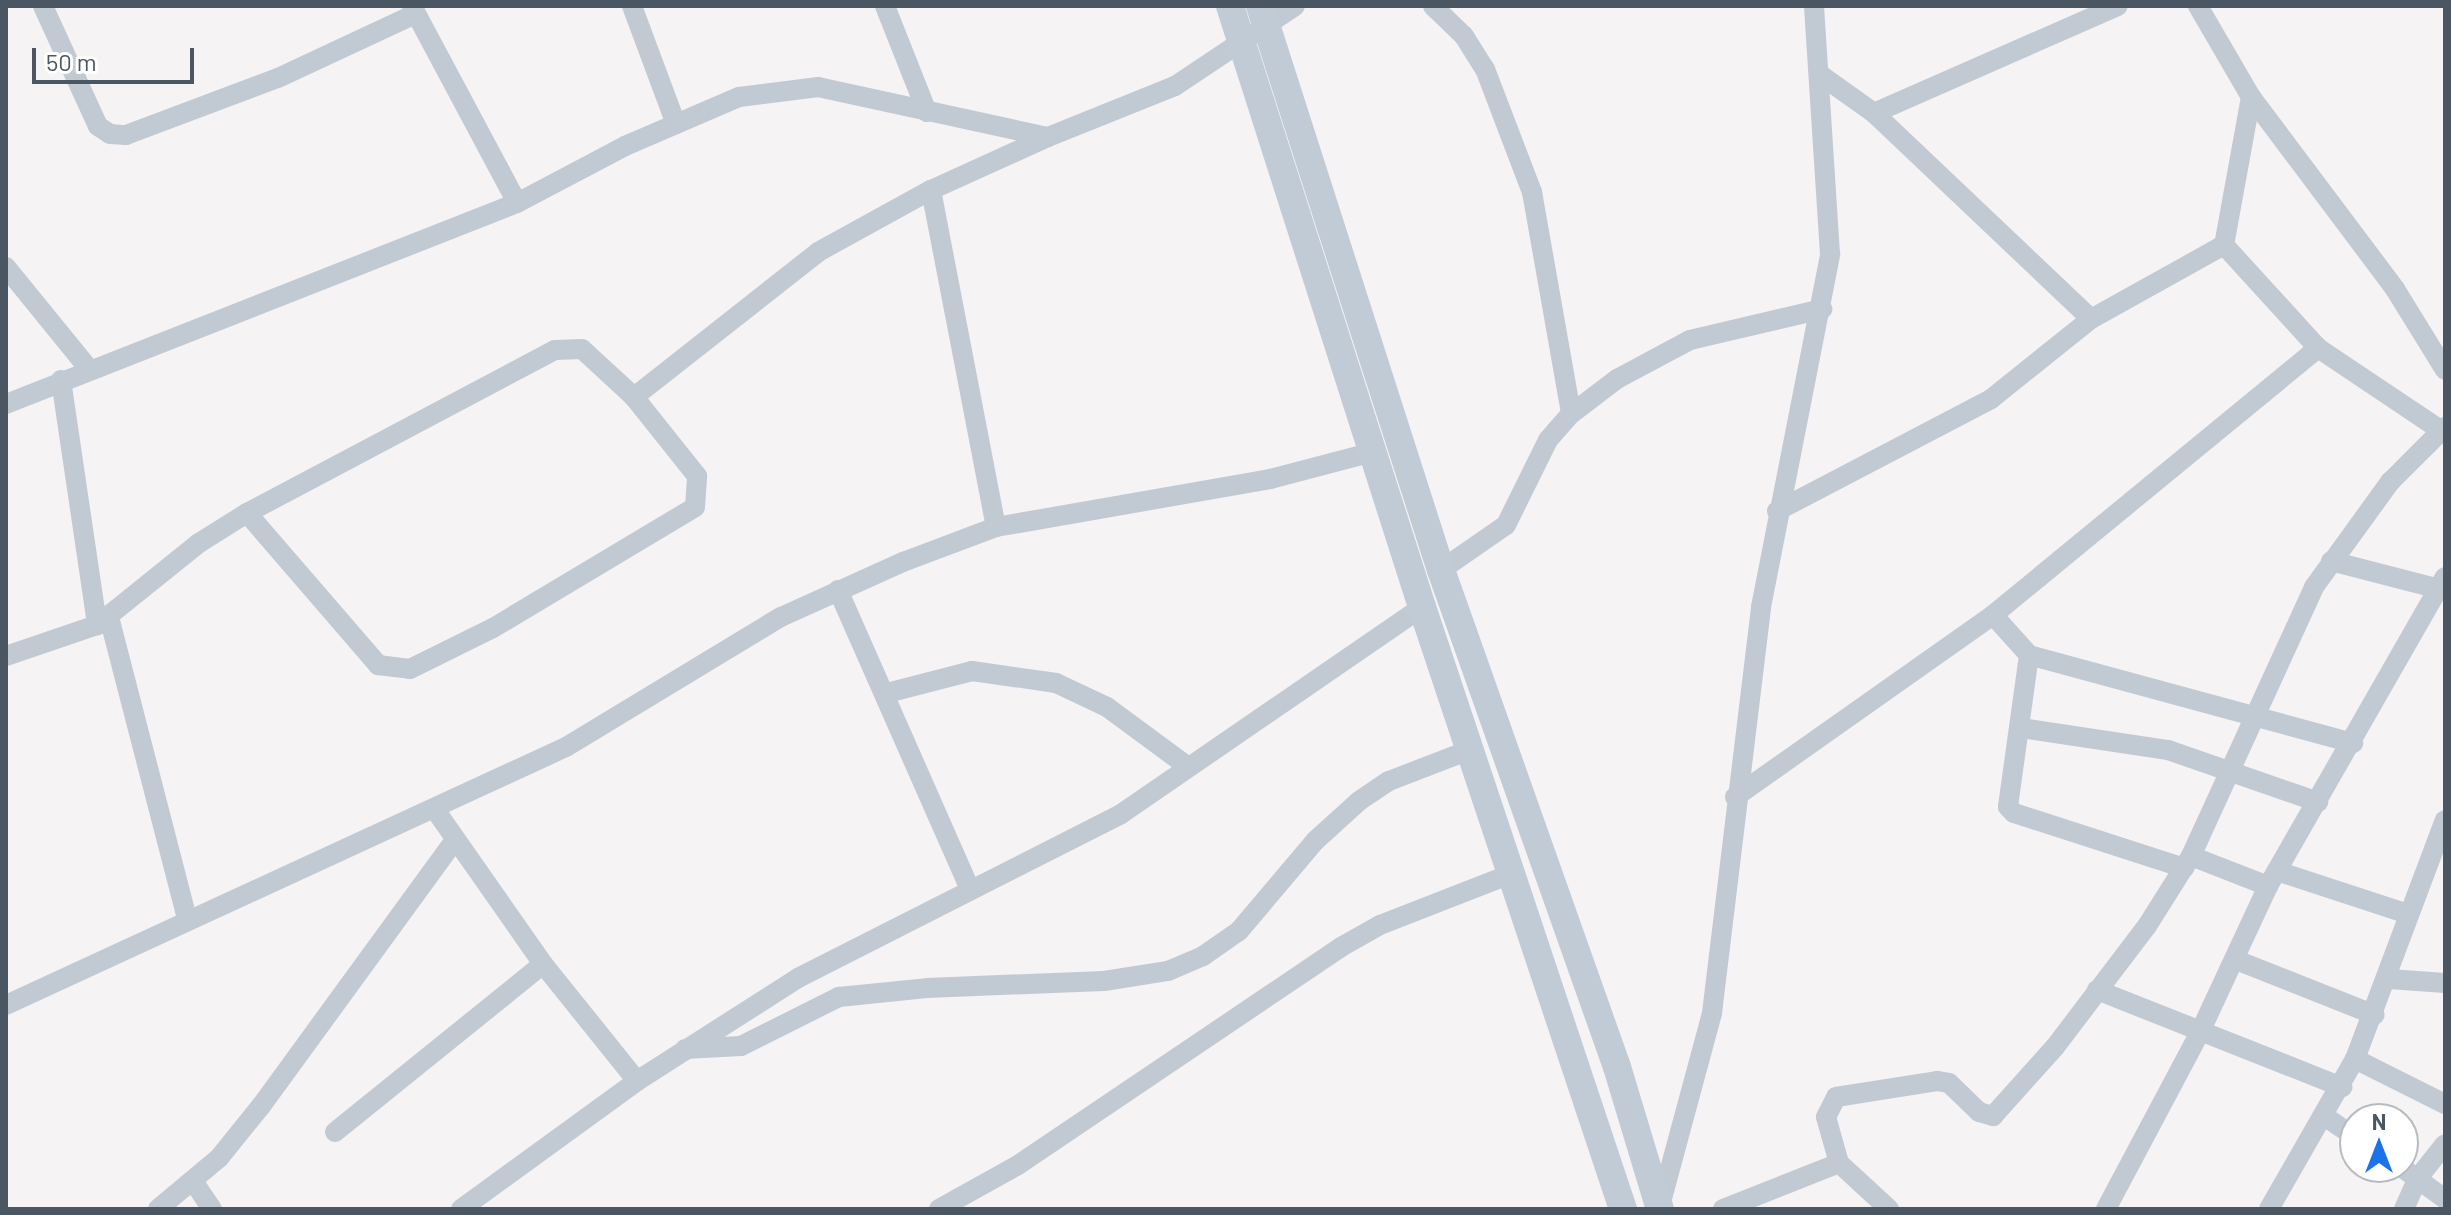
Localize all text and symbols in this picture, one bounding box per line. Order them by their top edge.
scale bar [36,32,198,82]
text: 50 m [46,47,97,76]
north arrow [2339,1103,2419,1183]
text: N [2372,1108,2386,1134]

